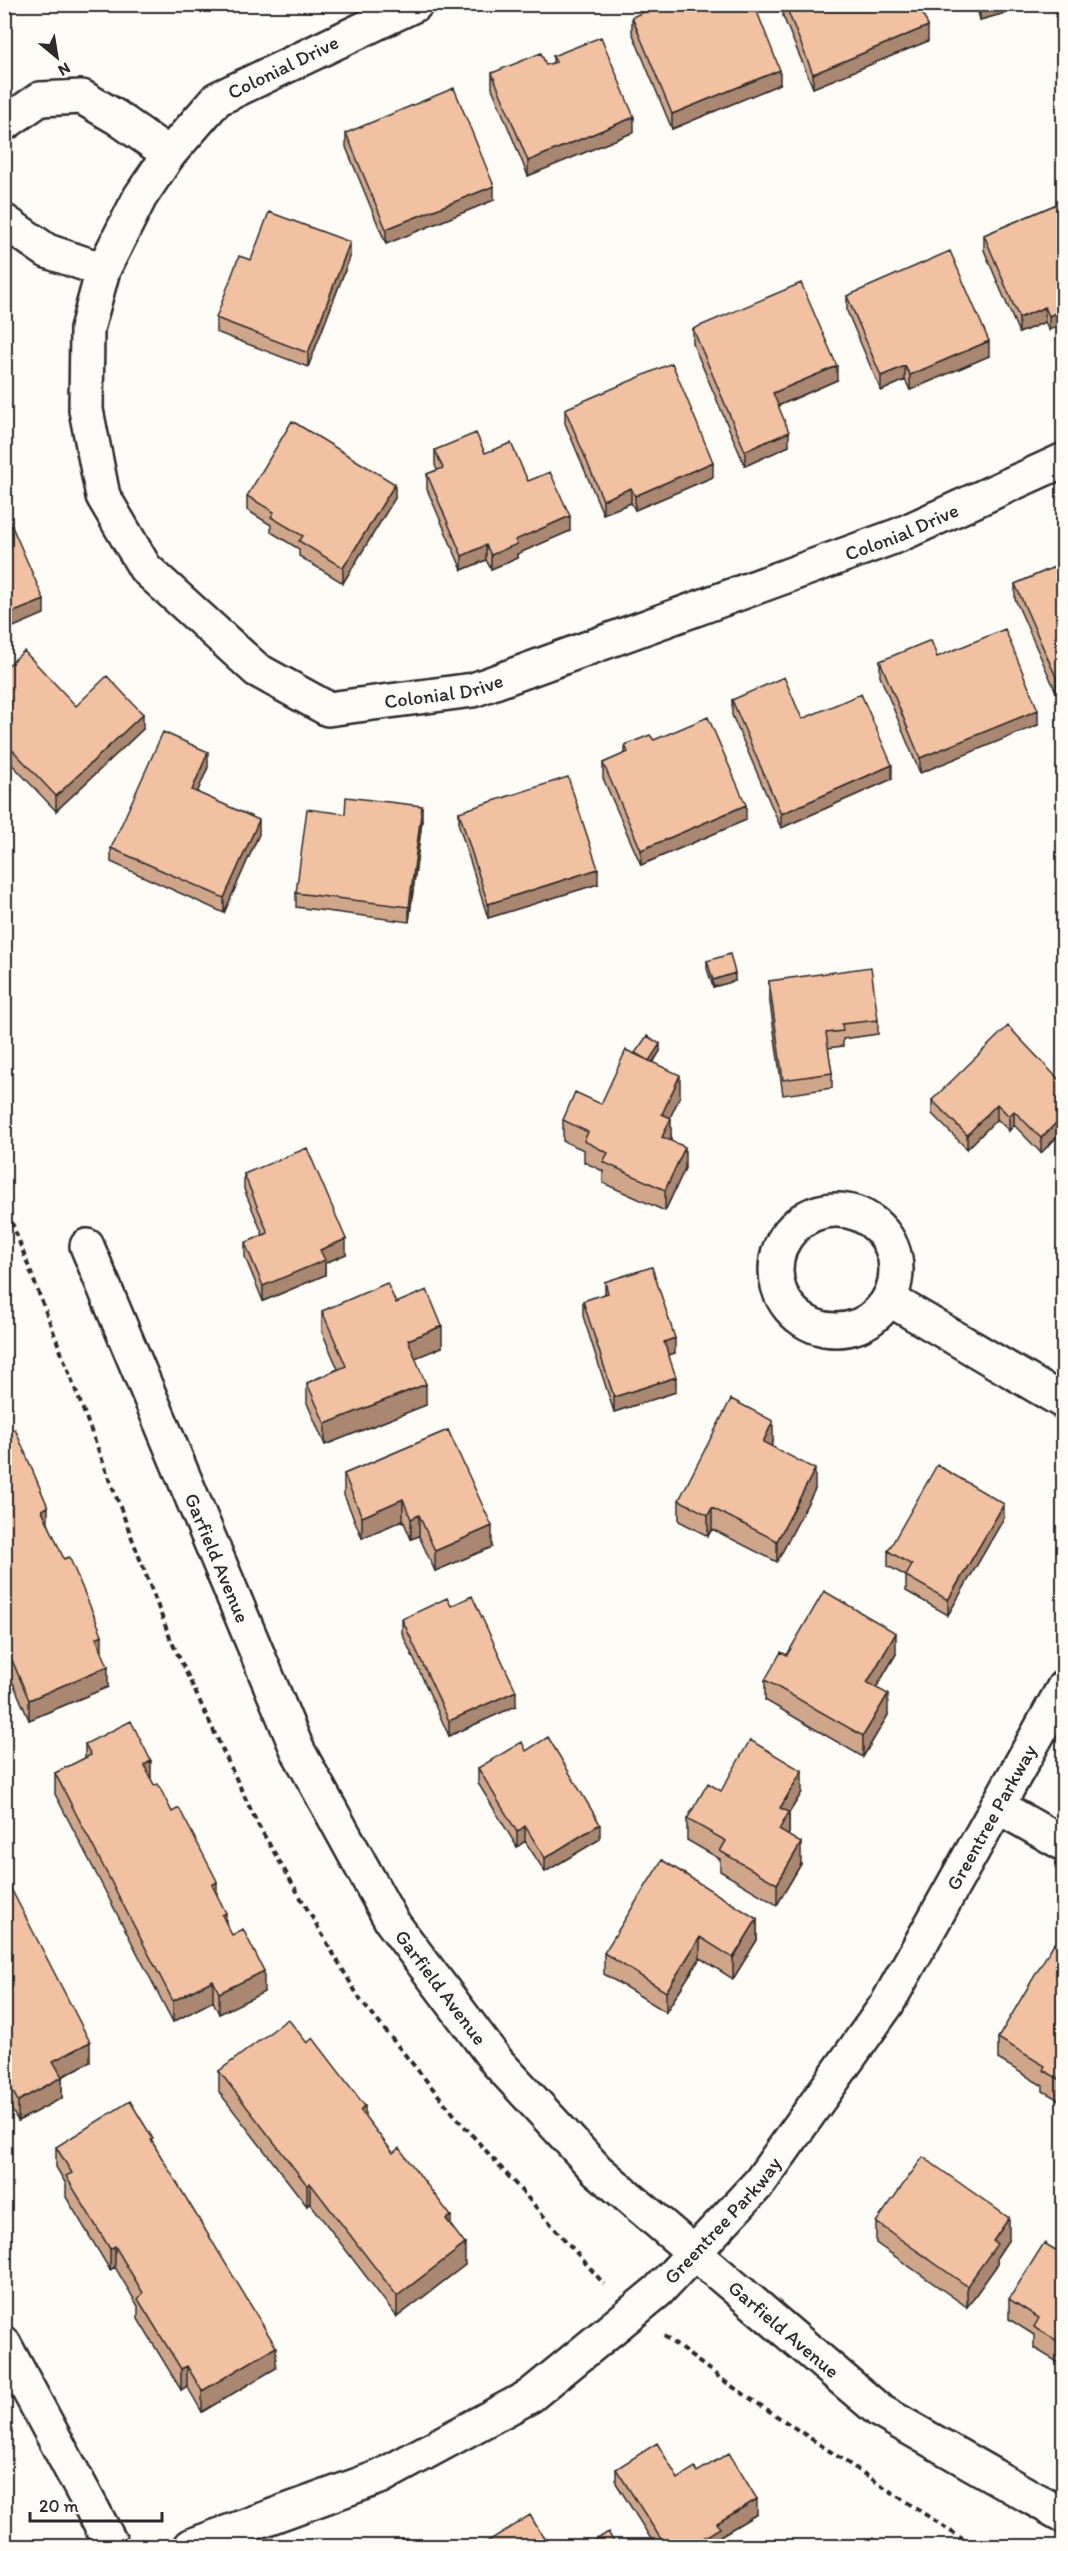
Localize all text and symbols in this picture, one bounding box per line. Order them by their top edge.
north arrow [27,27,87,87]
street label: Colonial Drive [224,30,342,104]
text: N [55,59,74,80]
street label: Colonial Drive [842,498,962,566]
street label: Colonial Drive [383,668,506,714]
street label: Garfield Avenue [180,1490,255,1626]
street label: Greentree Parkway [941,1740,1042,1894]
street label: Garfield Avenue [390,1925,492,2050]
street label: Greentree Parkway [659,2152,786,2289]
street label: Garfield Avenue [723,2275,844,2383]
scale bar [30,2485,162,2523]
text: 20 m [39,2495,79,2517]

